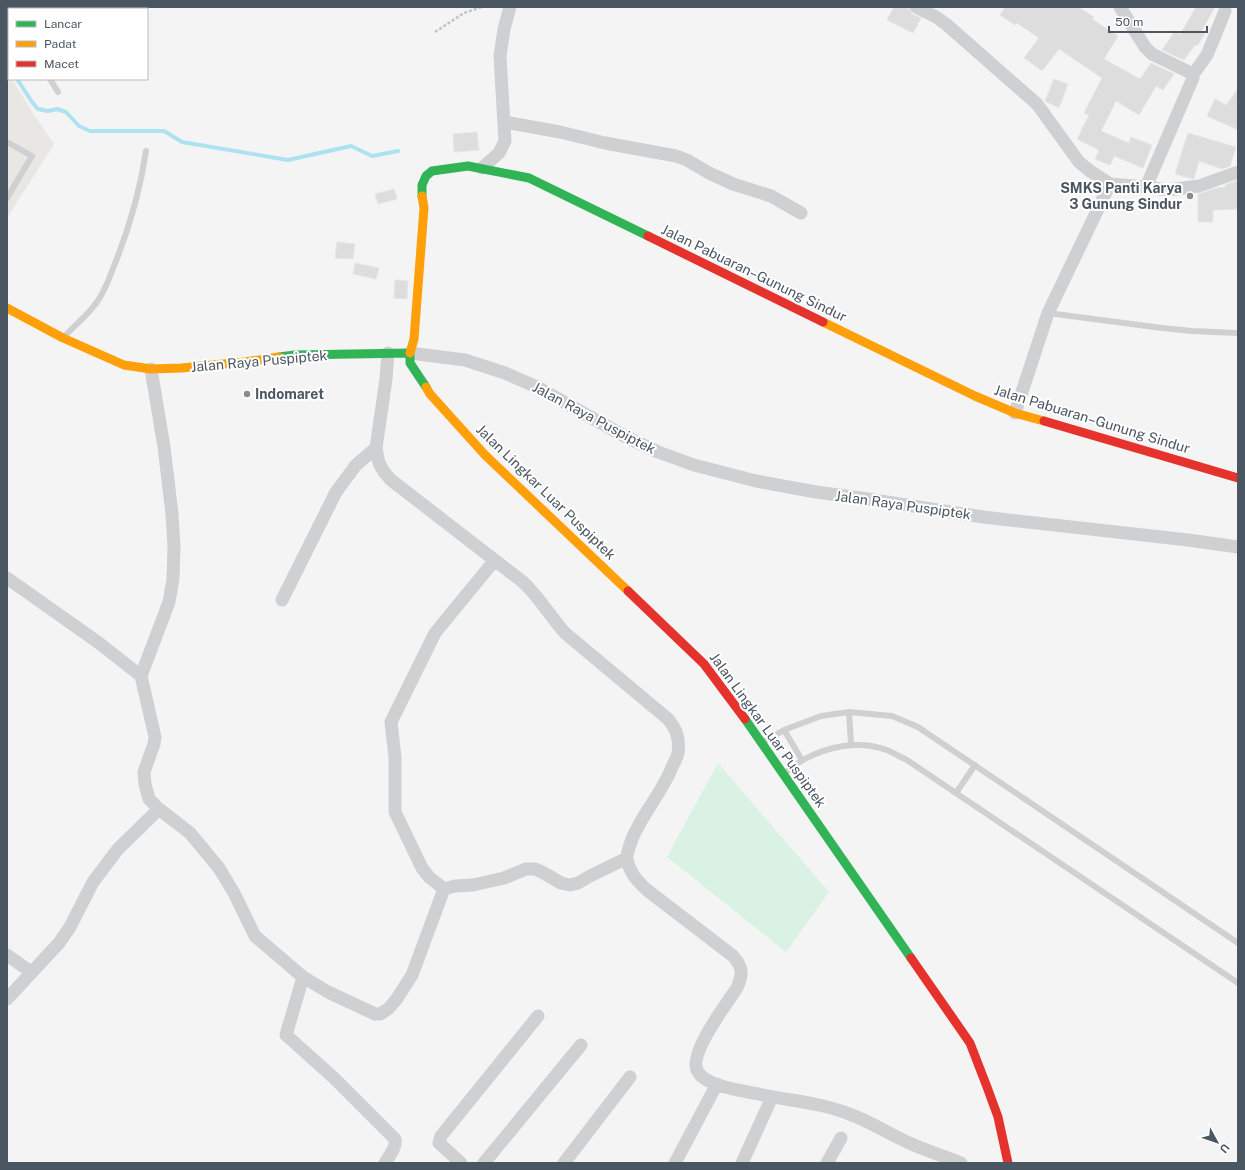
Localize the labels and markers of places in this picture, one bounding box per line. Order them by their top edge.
place label: SMKS Panti Karya 3 Gunung Sindur [1060,180,1182,212]
marker: SMKS Panti Karya 3 Gunung Sindur [1185,191,1195,201]
place label: Indomaret [255,386,324,402]
marker: Indomaret [242,389,252,399]

